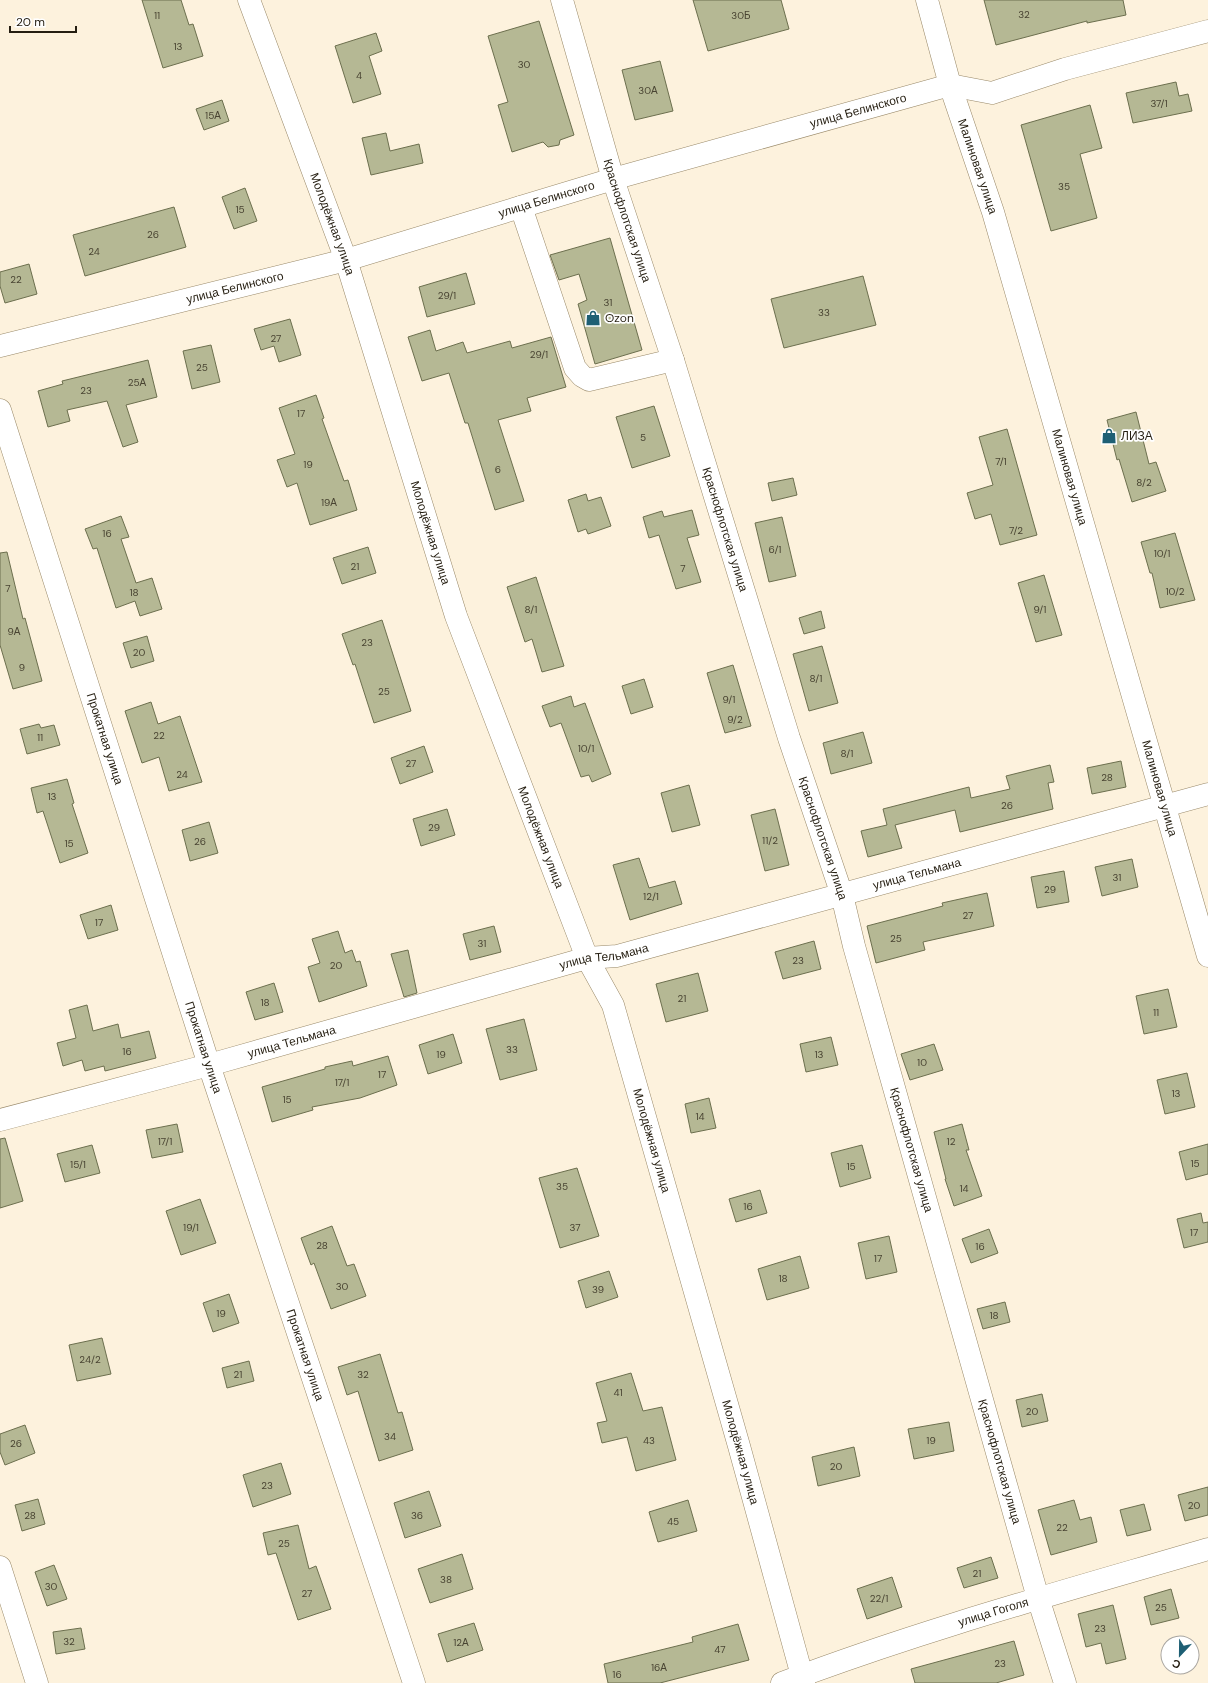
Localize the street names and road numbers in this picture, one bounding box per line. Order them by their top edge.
street label: улица Белинского [808,89,909,132]
street label: Малиновая улица [954,117,1001,216]
street label: Краснофлотская улица [600,157,655,285]
street label: Молодёжная улица [306,171,358,277]
street label: улица Белинского [496,177,597,221]
street label: улица Белинского [185,268,285,307]
street label: Малиновая улица [1048,427,1091,527]
street label: Краснофлотская улица [698,465,752,594]
street label: Молодёжная улица [407,479,454,587]
street label: Прокатная улица [83,691,127,787]
street label: Малиновая улица [1138,738,1181,839]
street label: Краснофлотская улица [795,774,851,902]
street label: Молодёжная улица [514,784,568,891]
street label: улица Тельмана [871,854,963,893]
street label: улица Тельмана [558,940,651,973]
street label: Прокатная улица [181,999,226,1096]
street label: улица Тельмана [246,1021,338,1062]
street label: Краснофлотская улица [886,1085,937,1214]
street label: Молодёжная улица [629,1086,674,1195]
street label: Прокатная улица [283,1307,328,1403]
street label: Краснофлотская улица [974,1397,1025,1526]
street label: Молодёжная улица [718,1398,763,1507]
street label: улица Гоголя [956,1594,1030,1630]

